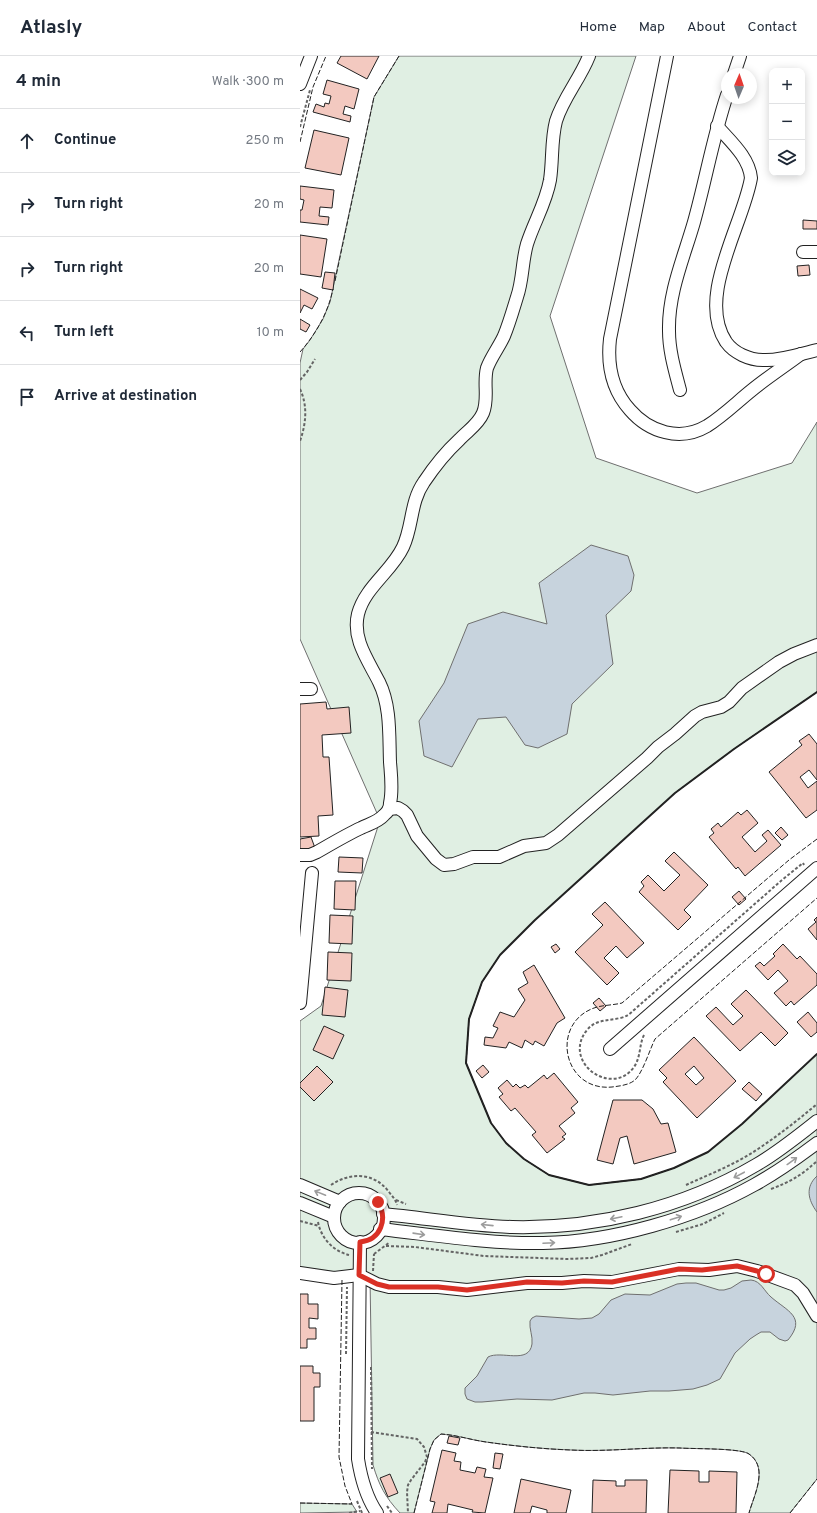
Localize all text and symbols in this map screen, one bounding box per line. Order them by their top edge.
text: Atlasly [20,16,82,40]
text: Home [580,19,617,36]
text: Map [639,19,665,36]
text: About [687,19,726,36]
text: Contact [748,19,797,36]
north arrow [721,68,757,104]
map controls [769,68,805,176]
button: + [769,68,805,104]
text: 4 min [16,71,61,93]
text: Walk · 300 m [212,74,284,90]
button: − [769,104,805,140]
icon: ahead [16,130,38,152]
text: Continue [54,131,116,150]
text: 250 m [246,133,284,149]
button: layers [769,140,805,176]
icon: right [16,194,38,216]
text: Turn right [54,195,123,214]
text: 20 m [254,197,284,213]
icon: right [16,258,38,280]
text: Turn right [54,259,123,278]
text: 20 m [254,261,284,277]
icon: left [16,322,38,344]
text: Turn left [54,323,114,342]
text: 10 m [257,325,284,341]
icon: arrive [16,386,38,408]
text: Arrive at destination [54,387,197,406]
one-way arrow [786,1157,797,1165]
one-way arrow [733,1171,745,1179]
one-way arrow [315,1188,327,1196]
route end [369,1193,387,1211]
one-way arrow [610,1214,623,1222]
one-way arrow [669,1214,682,1221]
one-way arrow [481,1222,494,1229]
one-way arrow [412,1230,425,1238]
one-way arrow [542,1239,555,1247]
route start [757,1265,775,1283]

